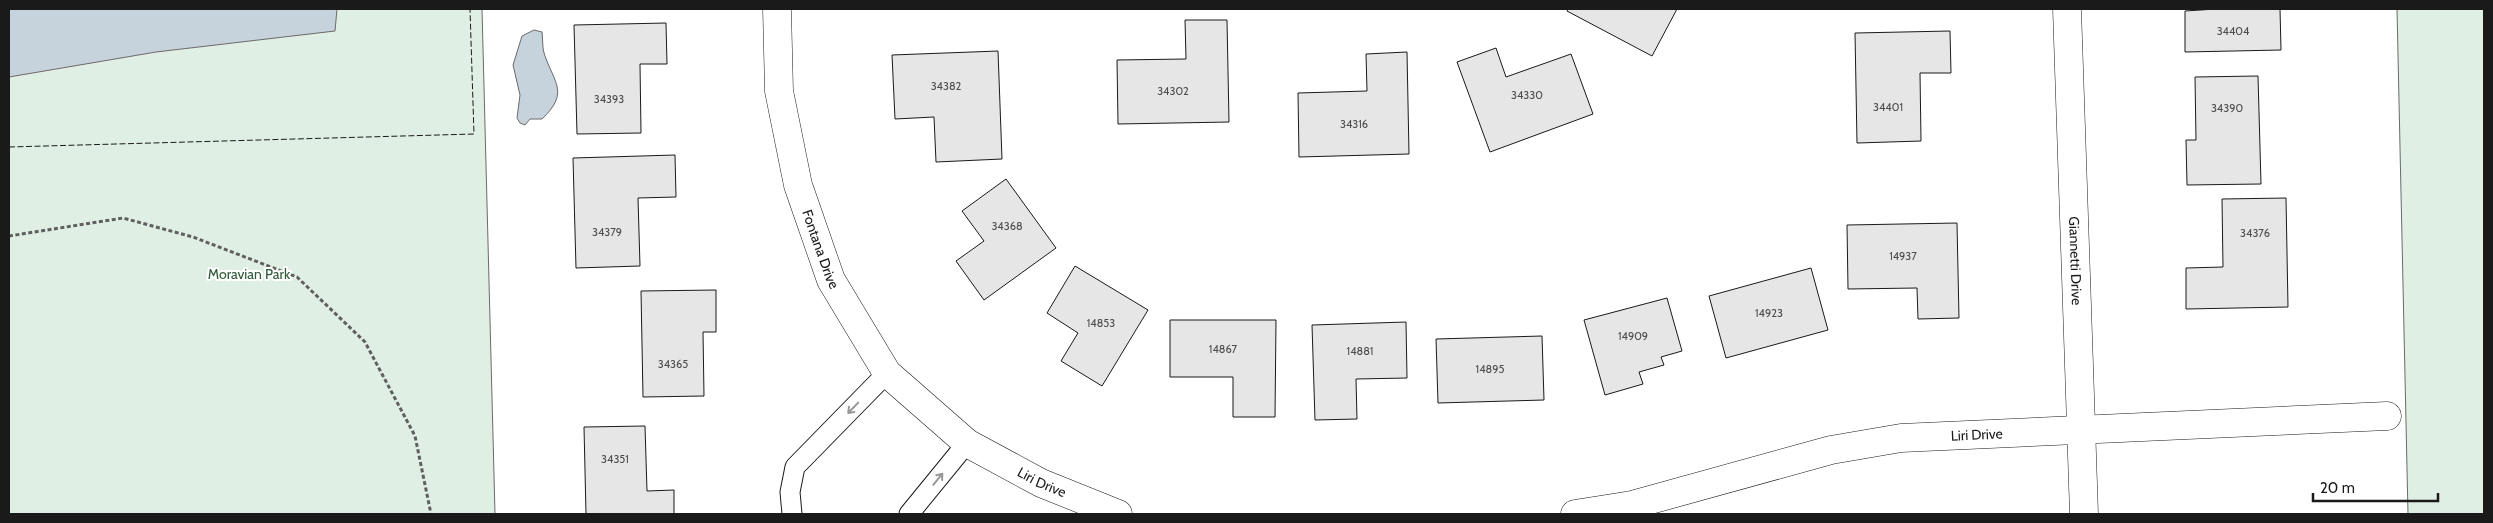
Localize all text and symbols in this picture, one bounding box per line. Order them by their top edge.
house number: 34404 [2217,24,2250,38]
house number: 34382 [931,79,962,93]
house number: 34302 [1157,84,1189,98]
house number: 34330 [1511,88,1543,102]
house number: 34393 [594,92,624,106]
house number: 34401 [1873,100,1903,114]
house number: 34390 [2211,101,2243,115]
house number: 34316 [1340,117,1368,131]
street label: Fontana Drive [798,207,843,292]
street label: Giannetti Drive [2065,216,2086,306]
house number: 34368 [991,219,1023,233]
house number: 34379 [592,225,622,239]
house number: 34376 [2240,226,2270,240]
house number: 14937 [1889,249,1917,263]
park label: Moravian Park [208,265,291,283]
house number: 14923 [1755,306,1783,320]
house number: 14853 [1087,316,1115,330]
house number: 14909 [1618,329,1648,343]
house number: 14867 [1209,342,1238,356]
house number: 14881 [1347,344,1373,358]
house number: 34365 [658,357,688,371]
house number: 14895 [1476,362,1504,376]
one-way arrow [847,402,859,414]
street label: Liri Drive [1950,424,2003,445]
house number: 34351 [601,452,629,466]
street label: Liri Drive [1014,463,1069,501]
scale bar [2313,470,2438,502]
one-way arrow [933,473,944,486]
text: 20 m [2320,479,2355,497]

